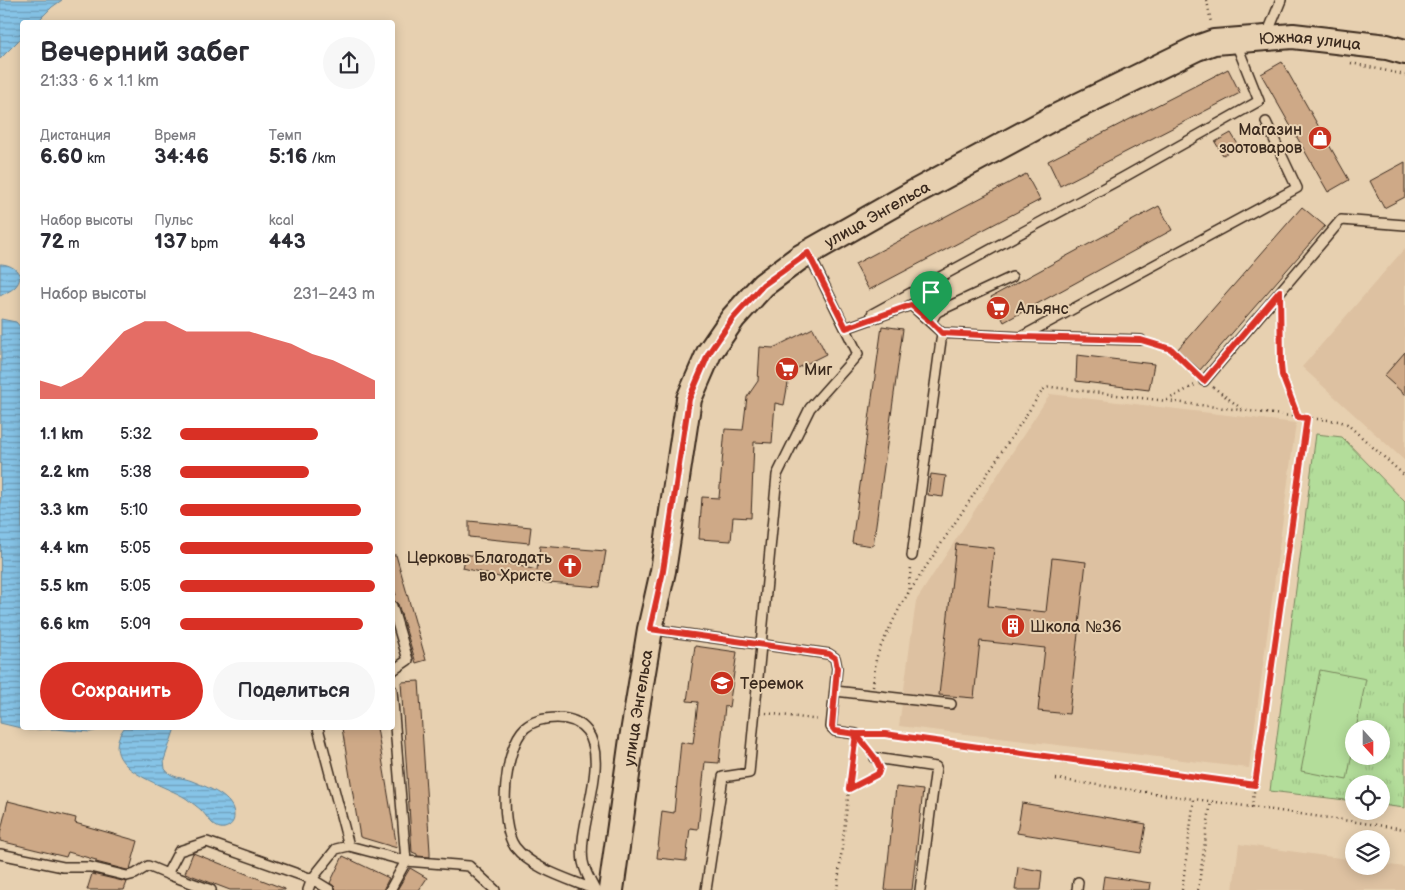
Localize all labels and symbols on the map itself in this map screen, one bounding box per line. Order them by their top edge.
street label: Южная улица [1258,28,1363,55]
place label: Магазин зоотоваров [1219,121,1303,158]
shop icon: Магазин зоотоваров [1307,125,1333,151]
street label: улица Энгельса [822,178,934,253]
pin [910,271,952,322]
supermarket icon: Альянс [985,295,1011,321]
place label: Альянс [1015,300,1069,319]
supermarket icon: Миг [774,356,800,382]
place label: Миг [804,361,833,380]
place label: Церковь Благодать во Христе [407,549,552,586]
church icon: Церковь Благодать во Христе [557,553,583,579]
building icon: Школа №36 [1000,613,1026,639]
place label: Школа №36 [1030,618,1122,637]
street label: улица Энгельса [620,648,658,768]
school or university icon: Теремок [709,670,735,696]
place label: Теремок [740,675,804,694]
north arrow [1345,720,1390,765]

